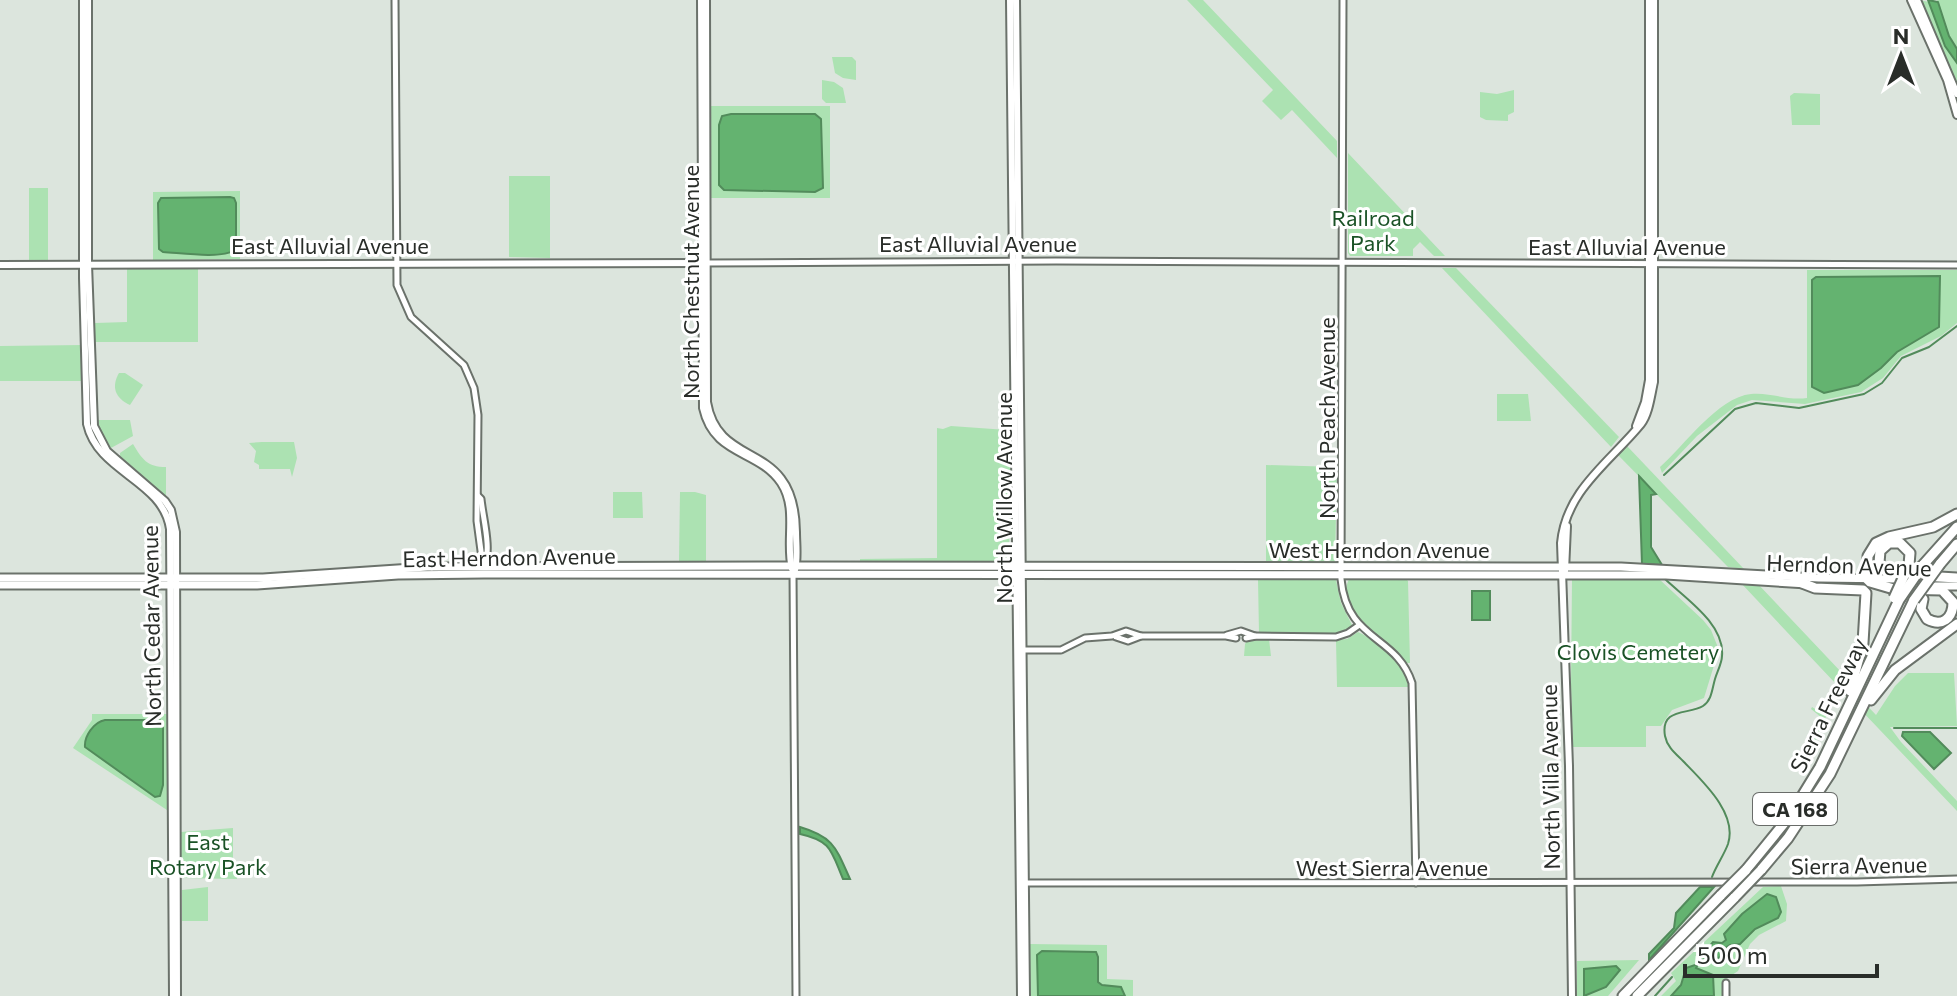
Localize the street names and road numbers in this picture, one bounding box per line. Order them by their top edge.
street label: North Chestnut Avenue [677,165,704,399]
street label: East Alluvial Avenue [879,230,1077,257]
street label: East Alluvial Avenue [231,232,429,259]
street label: East Alluvial Avenue [1528,233,1726,260]
street label: North Peach Avenue [1313,317,1340,519]
street label: North Willow Avenue [990,392,1017,604]
street label: North Cedar Avenue [136,525,166,727]
street label: West Herndon Avenue [1268,536,1490,563]
street label: East Herndon Avenue [402,542,616,572]
street label: Herndon Avenue [1766,549,1932,581]
street label: Sierra Freeway [1784,633,1872,777]
street label: North Villa Avenue [1535,684,1565,870]
road number: CA 168 [1753,793,1837,825]
street label: Sierra Avenue [1790,850,1928,880]
street label: West Sierra Avenue [1296,854,1488,881]

